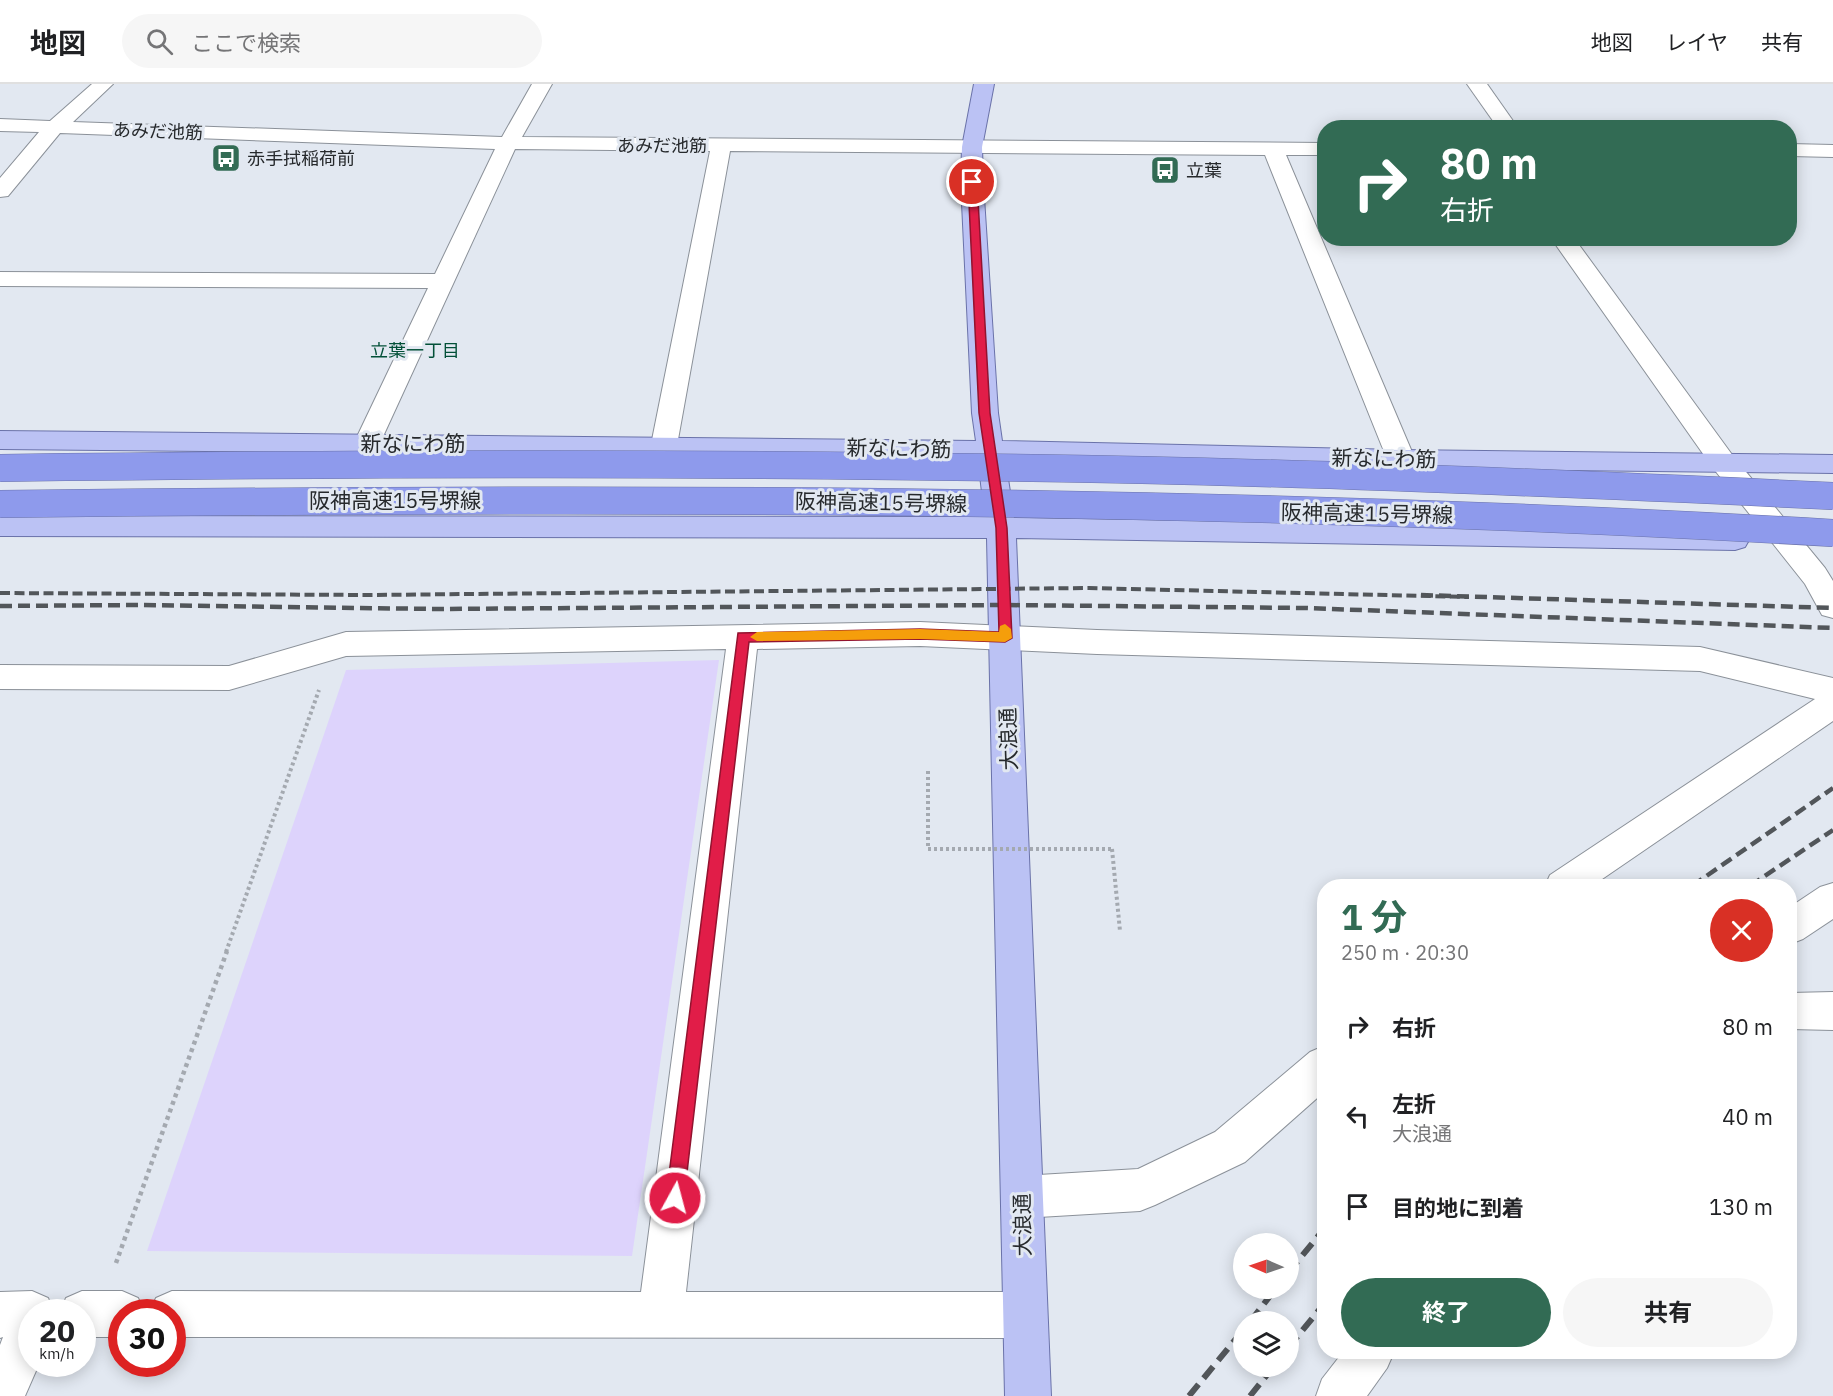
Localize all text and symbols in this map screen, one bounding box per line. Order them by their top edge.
search box [122,14,542,68]
text: 地図 [30,24,86,61]
icon: search [143,25,176,58]
text: ここで検索 [191,28,301,57]
text: 地図 [1591,28,1633,56]
text: レイヤ [1666,28,1728,56]
text: 共有 [1761,28,1803,56]
street label: あみだ池筋 [113,118,203,144]
street label: あみだ池筋 [617,134,707,157]
text: 80 m [1440,136,1538,191]
bus stop icon: 赤手拭稲荷前 [210,142,242,174]
icon: right [1341,144,1419,222]
place label: 赤手拭稲荷前 [247,147,355,170]
bus stop icon: 立葉 [1149,154,1181,186]
pin [946,156,997,207]
place label: 立葉 [1186,159,1222,182]
icon: arrive [955,165,988,198]
text: 右折 [1440,192,1494,227]
district label: 立葉一丁目 [370,339,460,362]
street label: 新なにわ筋 [361,429,466,457]
street label: 新なにわ筋 [846,433,952,463]
street label: 新なにわ筋 [1331,443,1437,473]
street label: 阪神高速15号堺線 [309,486,481,514]
street label: 阪神高速15号堺線 [795,486,967,518]
street label: 阪神高速15号堺線 [1281,497,1453,529]
street label: 大浪通 [993,707,1023,771]
text: 1 分 [1341,893,1407,940]
button: close [1710,899,1773,962]
text: 250 m · 20:30 [1341,939,1469,966]
icon: right [1341,1010,1374,1043]
text: 80 m [1722,1012,1773,1041]
text: 右折 [1392,1013,1436,1042]
text: 左折 [1392,1089,1436,1118]
icon: left [1341,1100,1374,1133]
text: 40 m [1722,1102,1773,1131]
text: 大浪通 [1392,1120,1452,1147]
position arrow [643,1166,707,1230]
icon: arrive [1341,1190,1374,1223]
text: 130 m [1709,1192,1773,1221]
street label: 大浪通 [1007,1193,1037,1257]
text: 目的地に到着 [1392,1193,1524,1222]
north arrow [1233,1233,1299,1299]
map controls [1233,1233,1299,1377]
button: 終了 [1341,1278,1551,1347]
button: 共有 [1563,1278,1773,1347]
speed limit sign: 30 [108,1299,186,1377]
text: 20 [39,1311,75,1350]
button: layers [1233,1311,1299,1377]
text: km/h [39,1344,75,1363]

